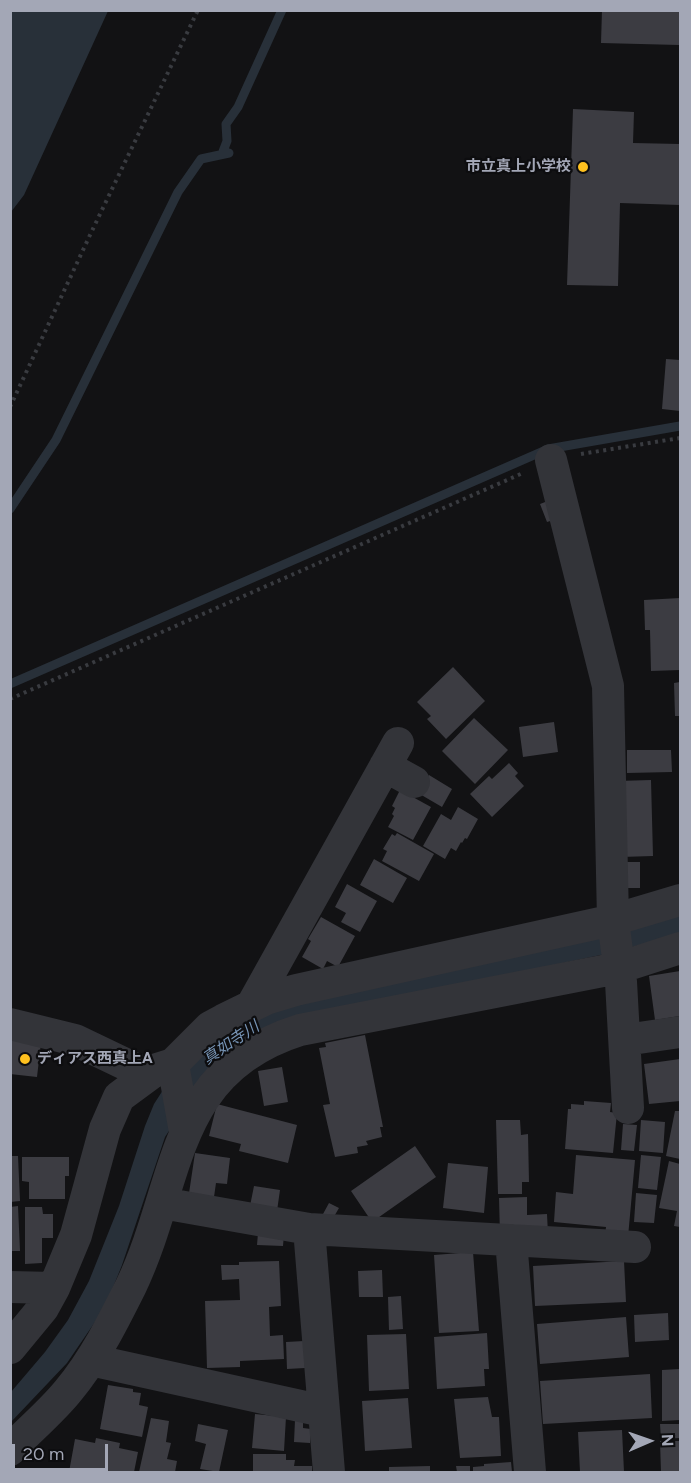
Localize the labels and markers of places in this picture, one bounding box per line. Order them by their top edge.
place label: 市立真上小学校 [466,158,571,176]
marker: 市立真上小学校 [576,160,590,174]
place label: ディアス西真上A [37,1050,153,1068]
marker: ディアス西真上A [18,1052,32,1066]

